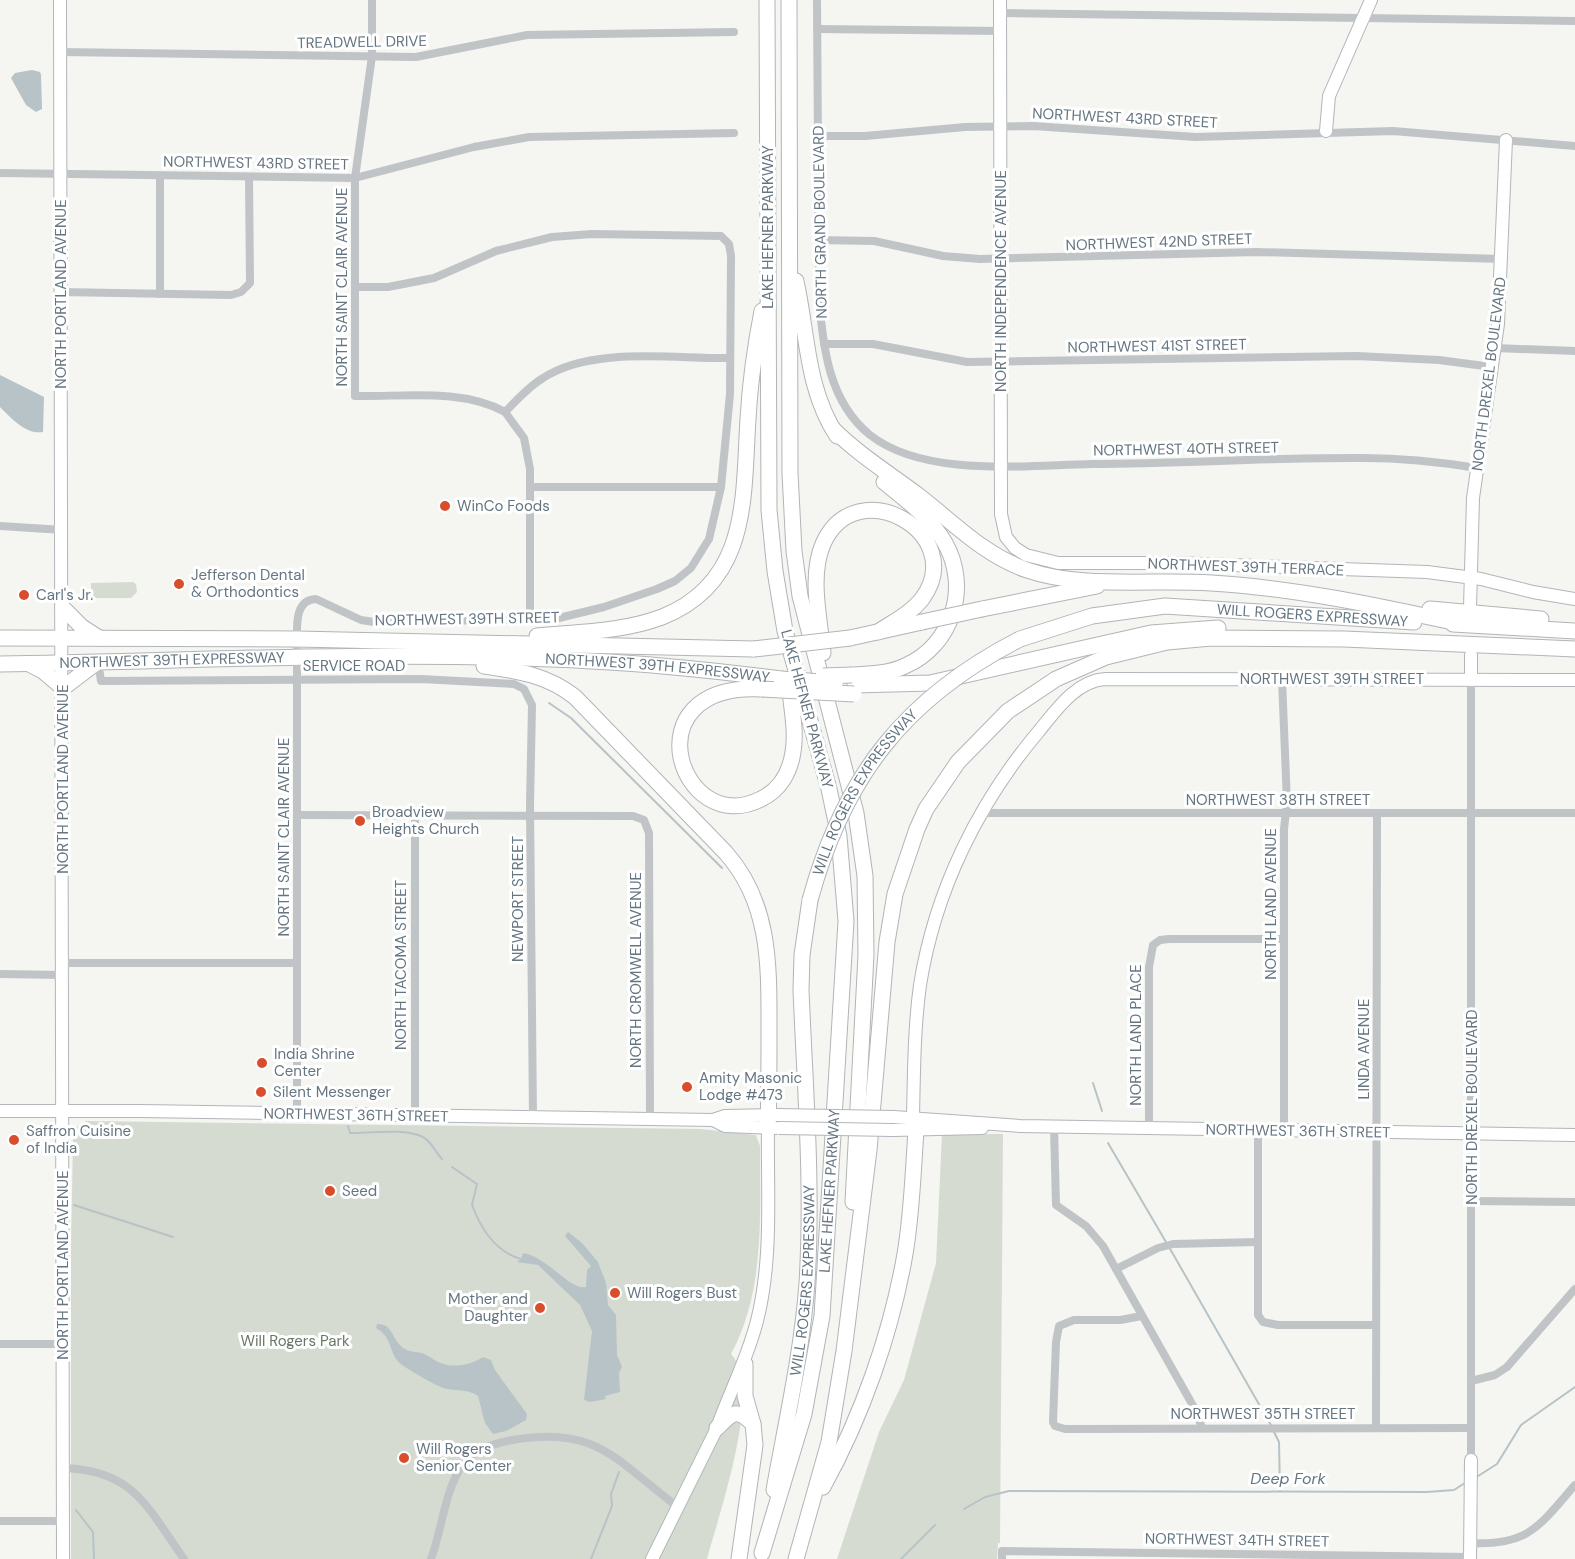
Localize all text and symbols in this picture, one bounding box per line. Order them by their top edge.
street label: TREADWELL DRIVE [297,31,427,53]
street label: NORTHWEST 43RD STREET [1032,103,1218,133]
street label: NORTH GRAND BOULEVARD [808,125,832,319]
street label: LAKE HEFNER PARKWAY [758,145,778,309]
street label: NORTHWEST 43RD STREET [163,151,349,175]
street label: NORTH INDEPENDENCE AVENUE [991,170,1011,392]
street label: NORTH SAINT CLAIR AVENUE [332,187,352,387]
street label: NORTH PORTLAND AVENUE [51,199,71,389]
street label: NORTHWEST 42ND STREET [1065,229,1253,255]
street label: NORTH DREXEL BOULEVARD [1467,276,1511,472]
street label: NORTHWEST 41ST STREET [1067,334,1247,358]
street label: NORTHWEST 40TH STREET [1093,437,1279,461]
place label: WinCo Foods [457,496,550,516]
marker: WinCo Foods [438,499,452,513]
street label: NORTHWEST 39TH TERRACE [1147,554,1345,580]
place label: Jefferson Dental & Orthodontics [191,565,305,602]
marker: Jefferson Dental & Orthodontics [172,577,186,591]
place label: Carl's Jr. [36,585,93,605]
marker: Carl's Jr. [17,588,31,602]
street label: WILL ROGERS EXPRESSWAY [1216,599,1409,632]
street label: NORTHWEST 39TH STREET [375,607,559,631]
street label: LAKE HEFNER PARKWAY [776,627,838,791]
street label: NORTHWEST 39TH EXPRESSWAY [59,647,285,673]
street label: NORTHWEST 39TH EXPRESSWAY [545,649,771,688]
street label: SERVICE ROAD [303,656,405,676]
street label: NORTHWEST 39TH STREET [1240,669,1424,689]
street label: NORTH PORTLAND AVENUE [53,684,73,874]
street label: WILL ROGERS EXPRESSWAY [808,705,922,878]
street label: NORTH SAINT CLAIR AVENUE [274,737,294,937]
street label: NORTHWEST 38TH STREET [1186,790,1370,810]
place label: Broadview Heights Church [372,802,479,839]
marker: Broadview Heights Church [353,814,367,828]
street label: NORTH LAND AVENUE [1261,828,1281,980]
street label: NEWPORT STREET [508,836,528,962]
street label: NORTH CROMWELL AVENUE [626,872,646,1068]
street label: NORTH TACOMA STREET [391,880,411,1050]
street label: NORTH LAND PLACE [1126,964,1146,1106]
street label: LINDA AVENUE [1354,999,1374,1099]
street label: NORTH DREXEL BOULEVARD [1462,1009,1482,1205]
place label: India Shrine Center [274,1044,355,1081]
marker: India Shrine Center [255,1056,269,1070]
place label: Amity Masonic Lodge #473 [699,1068,802,1105]
marker: Amity Masonic Lodge #473 [680,1080,694,1094]
place label: Silent Messenger [273,1082,392,1102]
marker: Silent Messenger [254,1085,268,1099]
street label: NORTHWEST 36TH STREET [263,1103,449,1127]
street label: LAKE HEFNER PARKWAY [815,1108,845,1273]
street label: NORTHWEST 36TH STREET [1205,1119,1391,1143]
place label: Saffron Cuisine of India [26,1121,131,1158]
marker: Saffron Cuisine of India [7,1133,21,1147]
street label: NORTH PORTLAND AVENUE [53,1170,73,1360]
place label: Seed [342,1181,377,1201]
marker: Seed [323,1184,337,1198]
street label: WILL ROGERS EXPRESSWAY [785,1185,819,1377]
place label: Will Rogers Bust [627,1283,737,1303]
marker: Will Rogers Bust [608,1286,622,1300]
place label: Mother and Daughter [448,1289,528,1326]
marker: Mother and Daughter [533,1301,547,1315]
park label: Will Rogers Park [240,1331,350,1351]
street label: NORTHWEST 35TH STREET [1171,1404,1355,1424]
place label: Will Rogers Senior Center [416,1439,512,1476]
marker: Will Rogers Senior Center [397,1451,411,1465]
water label: Deep Fork [1250,1468,1327,1489]
street label: NORTHWEST 34TH STREET [1145,1528,1329,1552]

